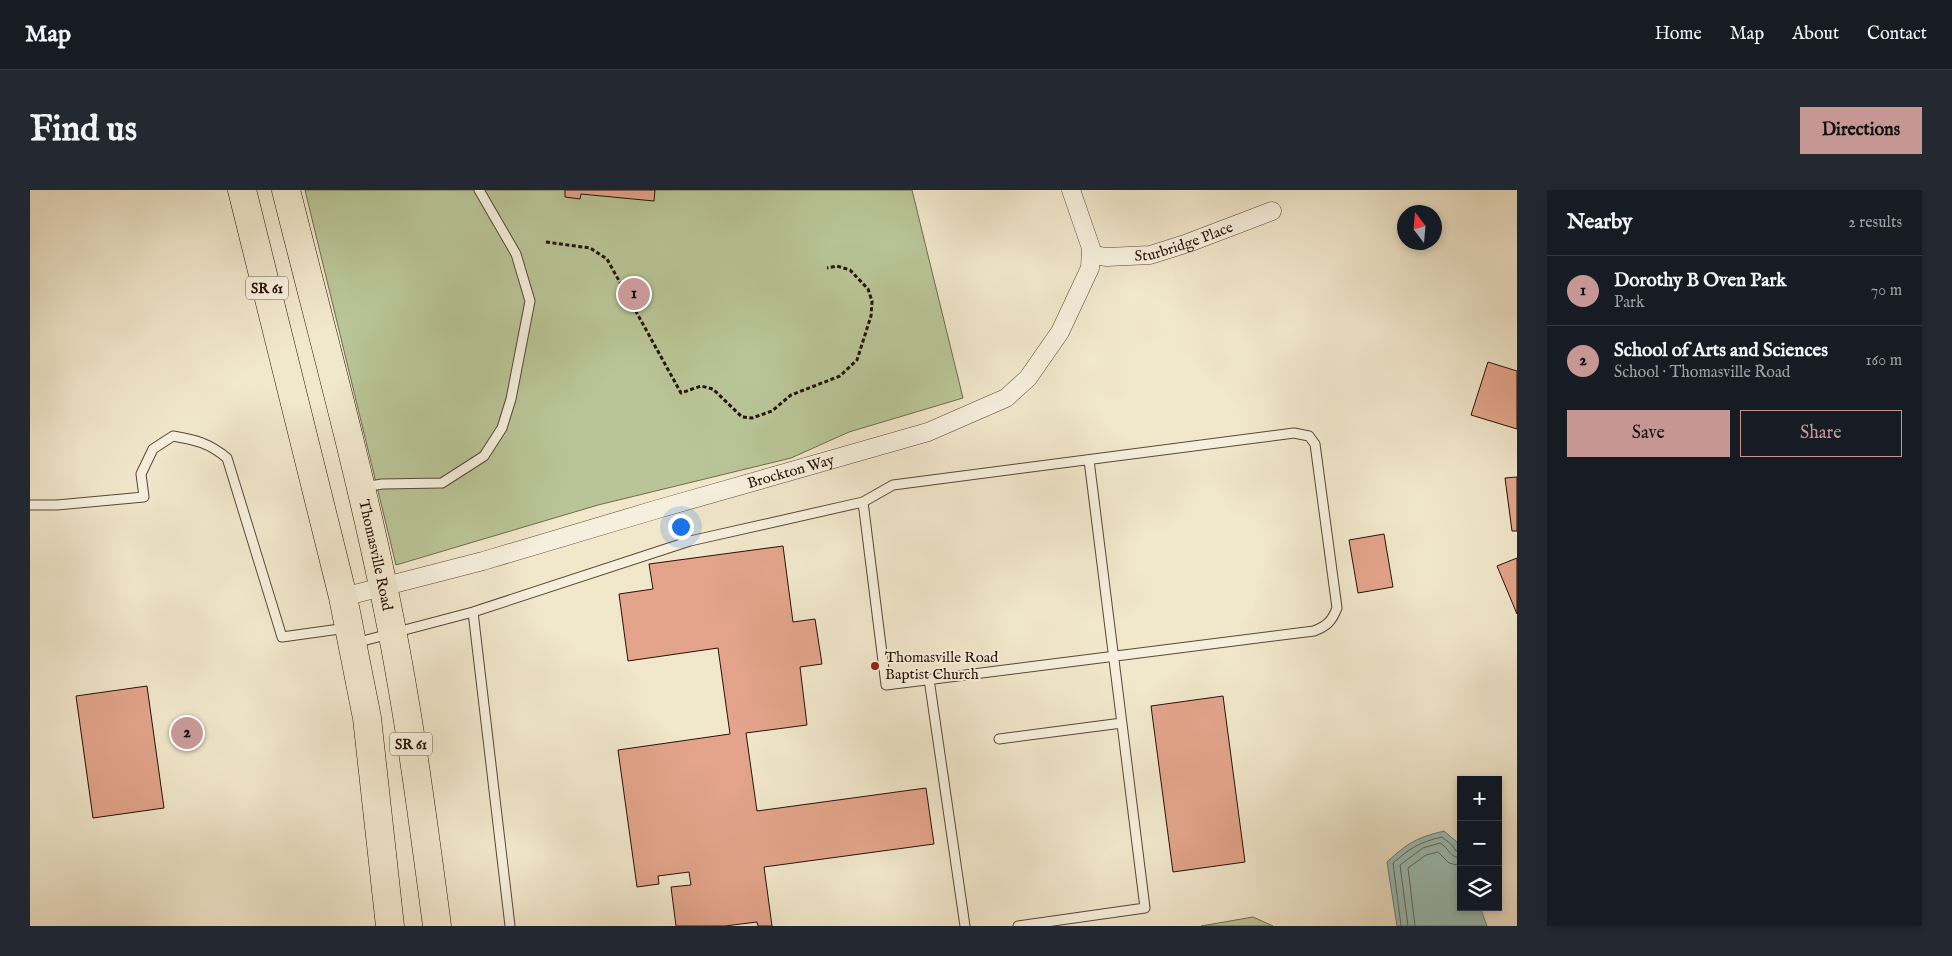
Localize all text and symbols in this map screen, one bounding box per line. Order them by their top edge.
text: Map [25,19,71,50]
text: Home [1655,23,1702,46]
text: Map [1730,23,1764,46]
text: About [1792,23,1839,46]
text: Contact [1867,23,1927,46]
button: Directions [1800,107,1922,154]
text: Find us [30,108,137,153]
north arrow [1397,205,1442,250]
text: Nearby [1567,209,1632,236]
text: 2 results [1848,213,1902,233]
street label: Sturbridge Place [1134,218,1236,266]
text: Dorothy B Oven Park [1614,269,1787,293]
pin: 1 [618,275,650,313]
road number: SR 61 [246,276,288,300]
text: 1 [1580,281,1586,301]
text: 70 m [1871,281,1902,301]
text: Park [1614,293,1644,313]
text: School of Arts and Sciences [1614,339,1828,363]
text: 2 [1579,351,1587,371]
text: 160 m [1866,351,1902,371]
text: School · Thomasville Road [1614,363,1790,383]
button: Save [1567,410,1730,457]
button: Share [1740,410,1902,457]
street label: Brockton Way [745,450,837,493]
street label: Thomasville Road [354,498,397,613]
your location [668,514,694,540]
place label: Thomasville Road Baptist Church [885,648,999,684]
marker: Thomasville Road Baptist Church [869,660,881,672]
pin: 2 [171,714,203,752]
road number: SR 61 [390,732,432,756]
map controls [1457,776,1502,911]
button: + [1457,776,1502,821]
button: − [1457,821,1502,866]
button: layers [1457,866,1502,911]

